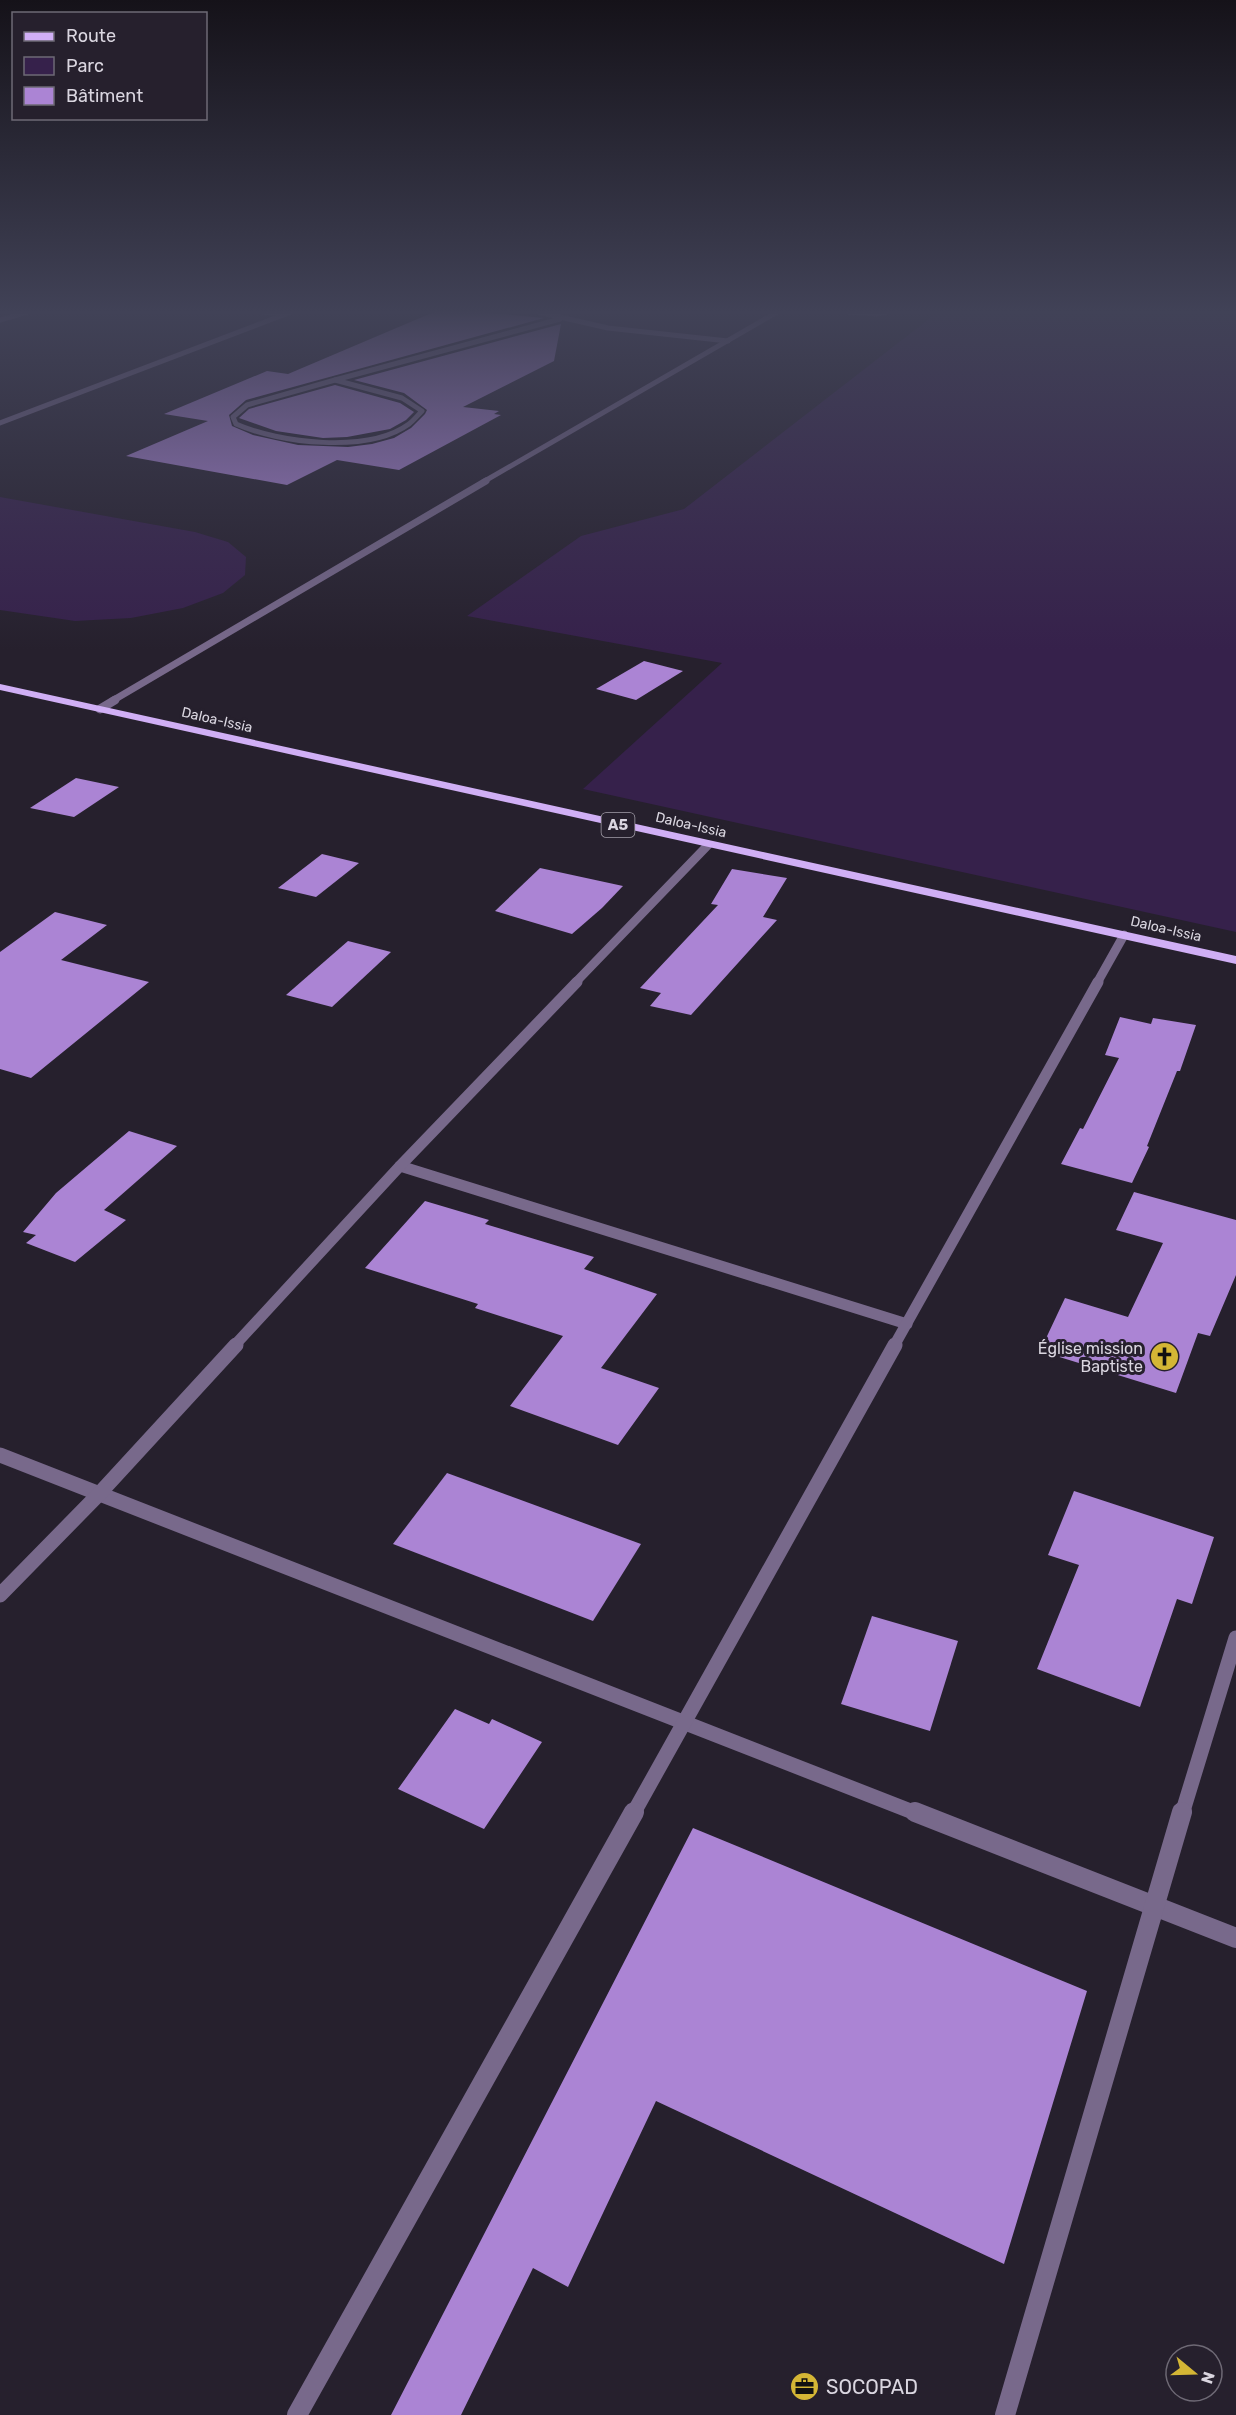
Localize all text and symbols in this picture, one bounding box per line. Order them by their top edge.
legend [12,12,207,120]
text: Route [66,25,116,47]
text: Parc [66,55,104,77]
text: Bâtiment [66,85,143,107]
street label: Daloa-Issia [180,704,254,736]
street label: Daloa-Issia [654,809,728,841]
road number: A5 [602,813,634,837]
street label: Daloa-Issia [1129,913,1203,945]
place label: Église mission Baptiste [1038,1339,1143,1376]
church icon: Église mission Baptiste [1148,1341,1180,1373]
north arrow [1164,2343,1224,2403]
text: N [1197,2369,1219,2386]
office icon: SOCOPAD [789,2371,821,2403]
place label: SOCOPAD [826,2375,918,2399]

